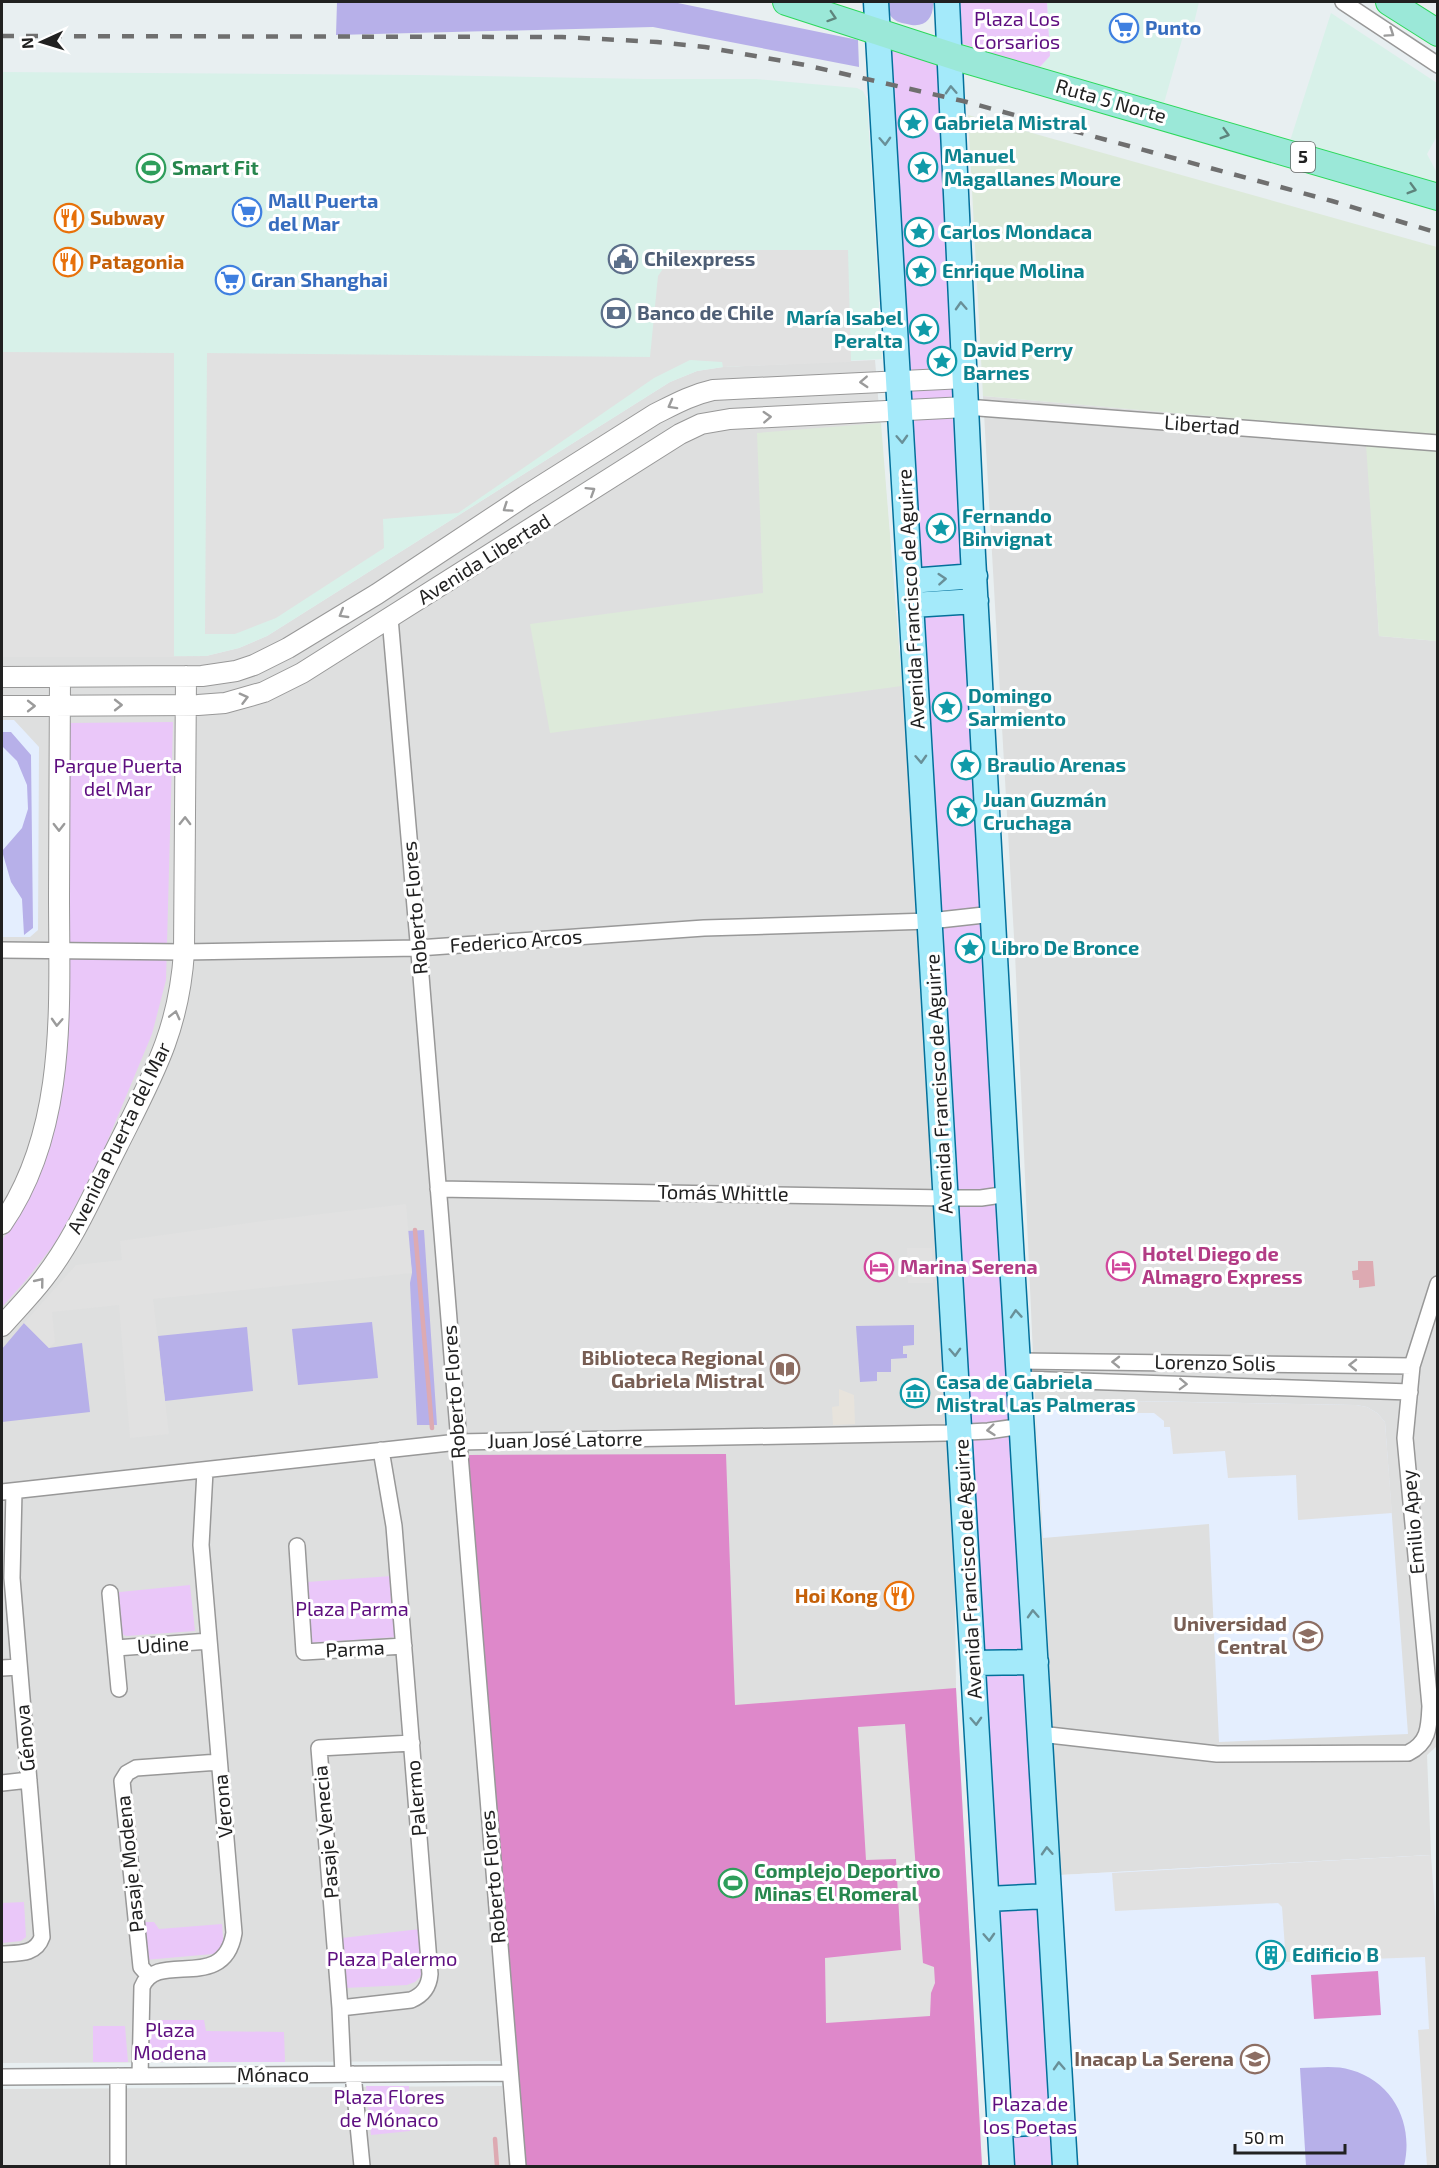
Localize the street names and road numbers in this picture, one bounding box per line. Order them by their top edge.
street label: Ruta 5 Norte [1053,73,1169,127]
road number: 5 [1291,142,1315,172]
street label: Libertad [1164,409,1241,439]
street label: Avenida Francisco de Aguirre [891,468,929,730]
street label: Avenida Libertad [413,508,554,609]
street label: Roberto Flores [396,840,432,976]
street label: Federico Arcos [449,923,583,957]
street label: Avenida Francisco de Aguirre [919,953,957,1215]
street label: Avenida Puerta del Mar [61,1038,175,1237]
street label: Tomás Whittle [657,1179,789,1205]
street label: Roberto Flores [436,1324,470,1460]
street label: Lorenzo Solis [1154,1349,1276,1375]
street label: Juan José Latorre [487,1426,643,1452]
street label: Avenida Francisco de Aguirre [948,1438,986,1700]
street label: Emilio Apey [1395,1468,1429,1576]
street label: Udine [136,1630,190,1658]
street label: Parma [325,1634,385,1662]
street label: Génova [9,1703,39,1773]
street label: Palermo [400,1759,430,1837]
street label: Pasaje Venecia [307,1764,343,1900]
street label: Verona [207,1773,237,1839]
street label: Pasaje Modena [110,1794,148,1934]
street label: Roberto Flores [474,1809,510,1945]
street label: Mónaco [237,2062,309,2086]

